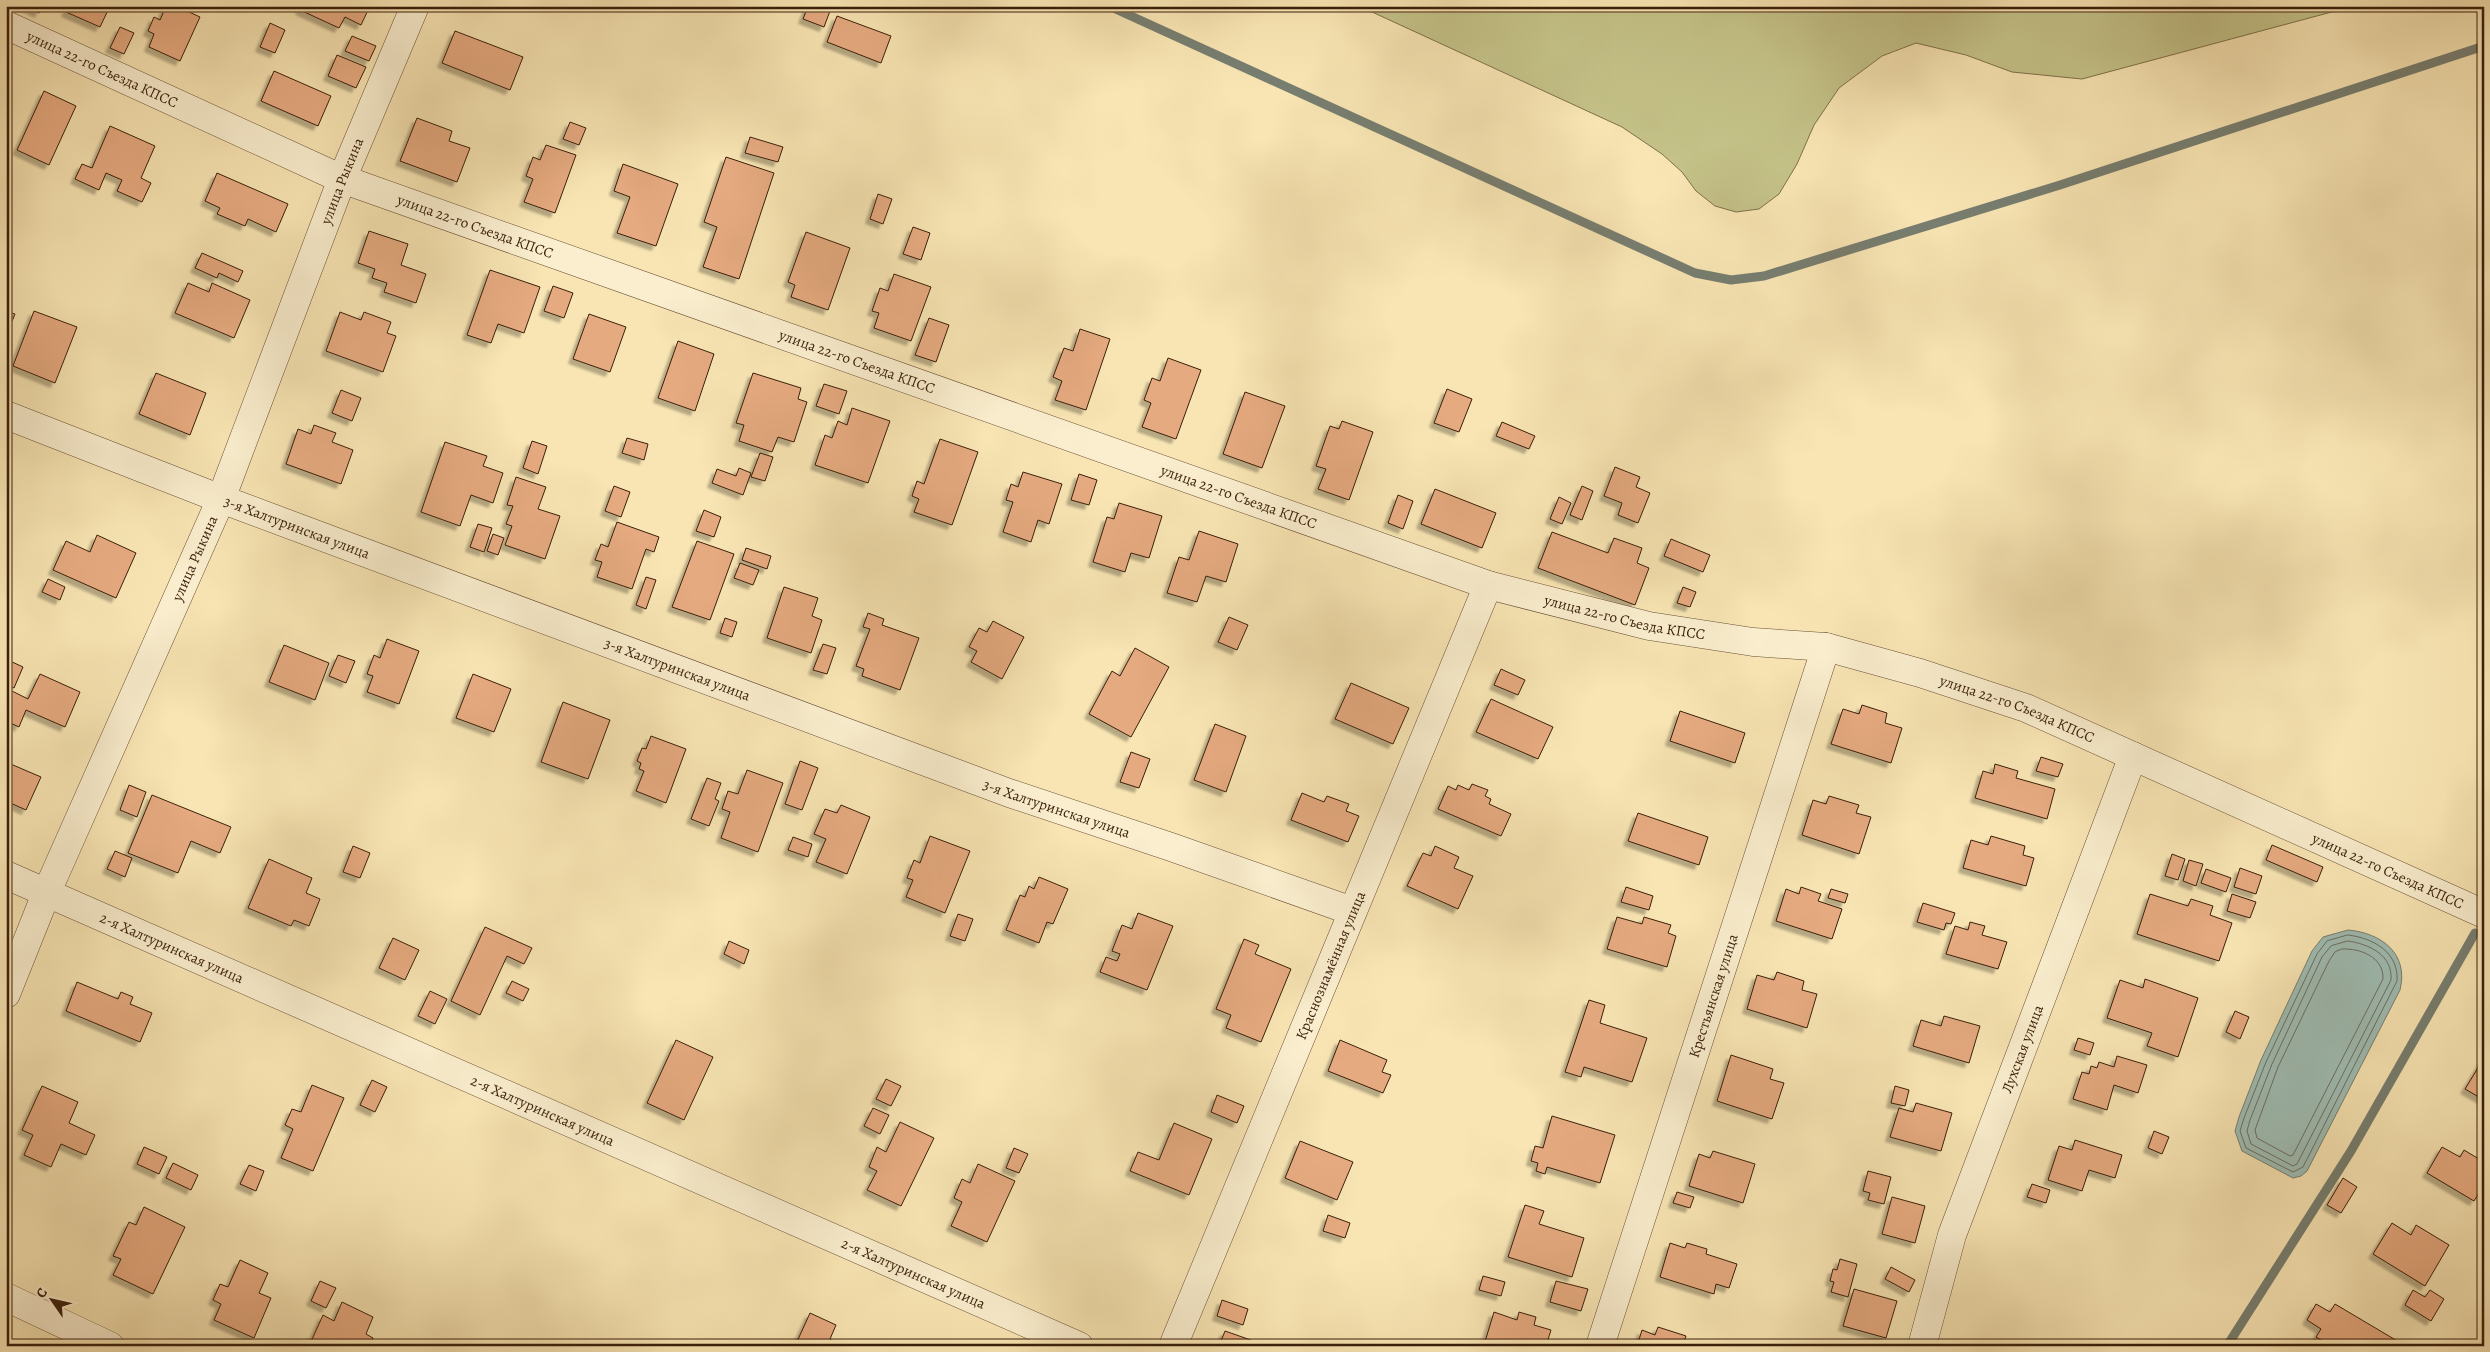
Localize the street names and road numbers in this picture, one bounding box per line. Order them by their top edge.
street label: улица 22-го Съезда КПСС [23,25,181,112]
street label: улица Рыкина [315,134,368,228]
street label: улица 22-го Съезда КПСС [394,189,556,263]
street label: улица 22-го Съезда КПСС [775,324,938,398]
street label: улица 22-го Съезда КПСС [1157,460,1320,534]
street label: 3-я Халтуринская улица [221,491,373,564]
street label: улица Рыкина [167,512,223,605]
street label: улица 22-го Съезда КПСС [1541,589,1706,644]
street label: 3-я Халтуринская улица [602,633,753,706]
street label: улица 22-го Съезда КПСС [1936,670,2098,747]
street label: 3-я Халтуринская улица [980,774,1133,843]
street label: улица 22-го Съезда КПСС [2308,828,2467,914]
street label: Краснознамённая улица [1291,888,1370,1043]
street label: 2-я Халтуринская улица [97,907,247,988]
street label: Крестьянская улица [1684,931,1743,1060]
street label: Лухская улица [1997,1002,2048,1096]
street label: 2-я Халтуринская улица [467,1070,618,1151]
street label: 2-я Халтуринская улица [838,1233,989,1314]

